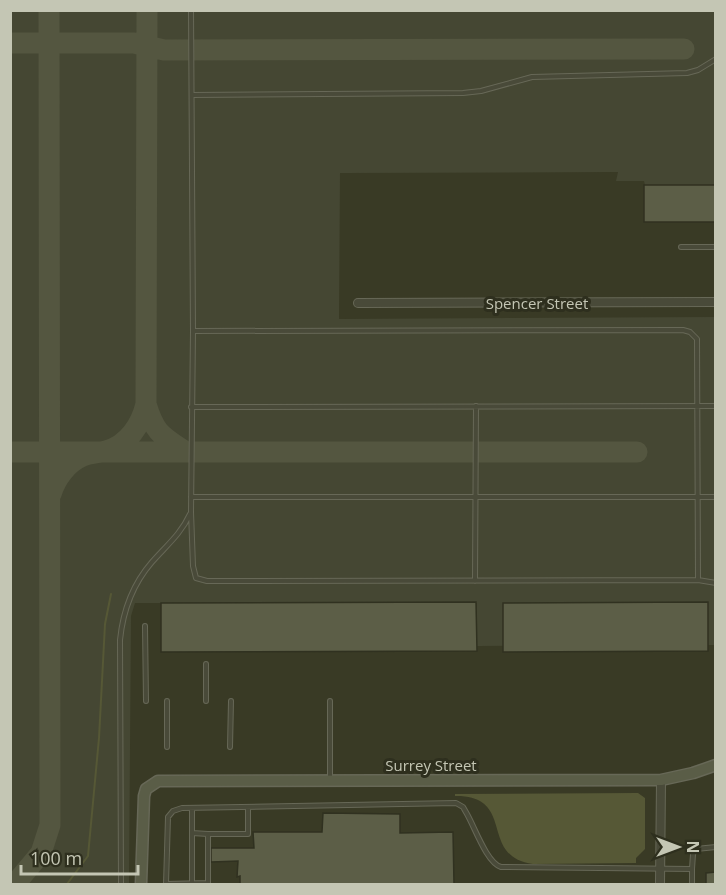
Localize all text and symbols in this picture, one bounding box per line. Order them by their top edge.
street label: Spencer Street [486,293,588,313]
street label: Surrey Street [385,755,477,775]
north arrow [648,817,708,877]
scale bar [21,838,138,876]
text: N [682,840,704,854]
text: 100 m [30,846,82,870]

